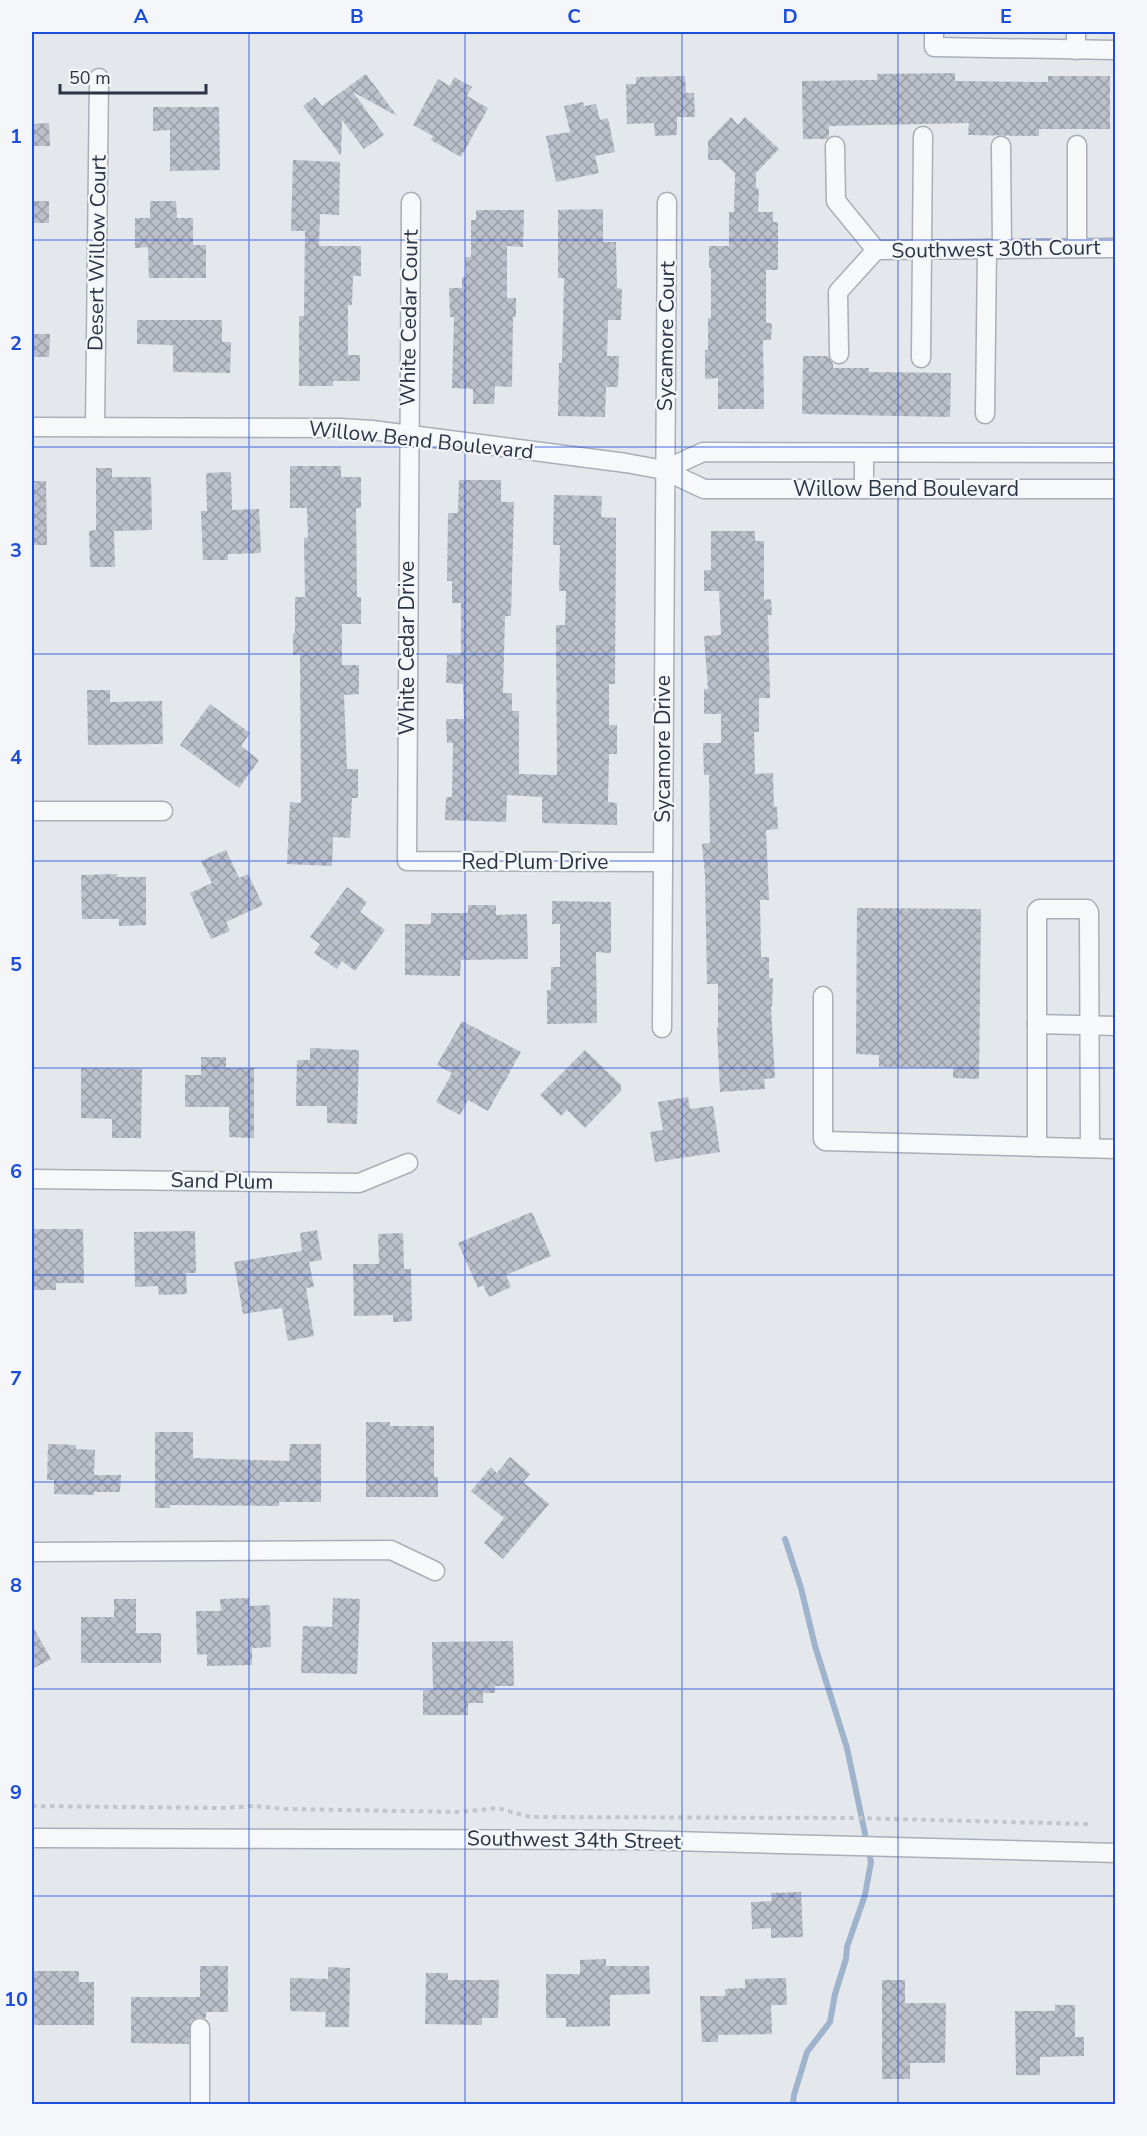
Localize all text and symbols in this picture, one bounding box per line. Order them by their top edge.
text: A [134,3,149,30]
text: B [350,3,364,30]
text: C [567,3,581,30]
text: D [782,3,798,30]
text: E [1000,3,1012,30]
scale bar [60,57,206,95]
text: 50 m [69,66,111,90]
text: 1 [10,123,22,150]
street label: Desert Willow Court [81,154,113,351]
street label: White Cedar Court [393,229,425,407]
street label: Southwest 30th Court [891,233,1101,265]
street label: Sycamore Court [651,260,681,411]
text: 2 [10,330,22,357]
street label: Willow Bend Boulevard [307,414,535,466]
street label: Willow Bend Boulevard [793,475,1019,503]
text: 3 [10,537,22,564]
street label: White Cedar Drive [393,561,421,735]
street label: Sycamore Drive [649,675,677,823]
text: 4 [10,744,22,771]
street label: Red Plum Drive [461,848,609,876]
text: 5 [10,951,22,978]
text: 6 [10,1158,22,1185]
street label: Sand Plum [170,1166,274,1196]
text: 7 [10,1365,22,1392]
text: 8 [10,1572,22,1599]
text: 9 [10,1779,22,1806]
street label: Southwest 34th Street [467,1824,682,1856]
text: 10 [4,1986,28,2013]

